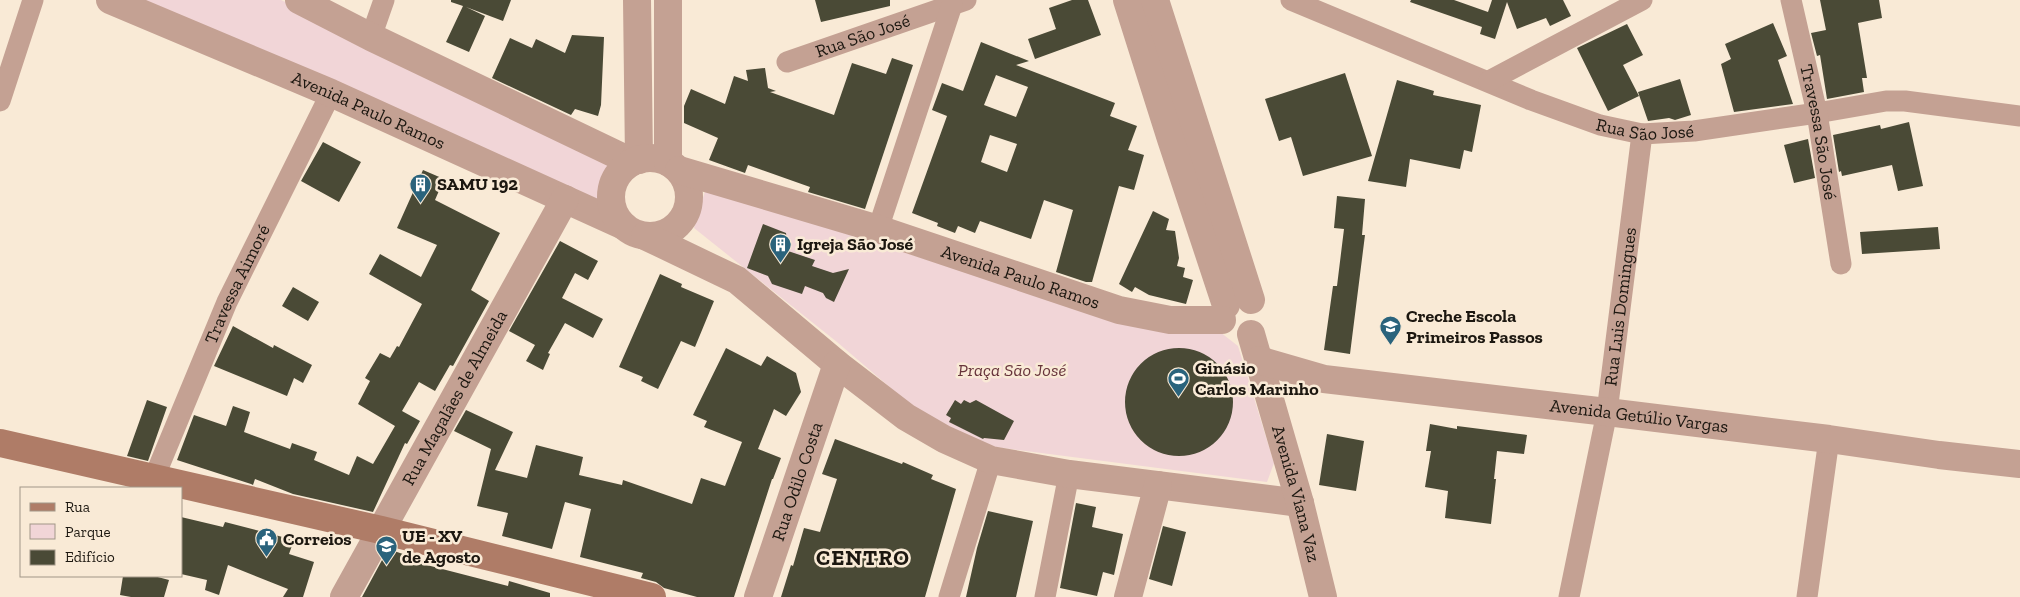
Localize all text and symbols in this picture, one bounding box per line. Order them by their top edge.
street label: Rua São José [812,9,913,62]
street label: Travessa São José [1795,62,1842,201]
street label: Avenida Paulo Ramos [288,67,449,154]
street label: Rua São José [1594,113,1695,145]
building icon: SAMU 192 [409,172,433,203]
place label: SAMU 192 [437,173,518,195]
street label: Travessa Aimoré [200,221,275,347]
street label: Rua Luis Domingues [1599,226,1641,387]
building icon: Igreja São José [769,232,793,263]
place label: Igreja São José [797,233,914,255]
street label: Avenida Paulo Ramos [938,240,1103,314]
place label: Creche Escola Primeiros Passos [1406,305,1543,348]
street label: Rua Magalães de Almeida [397,306,512,489]
school or university icon: Creche Escola Primeiros Passos [1378,314,1402,345]
place label: Ginásio Carlos Marinho [1195,357,1319,400]
park label: Praça São José [958,359,1066,381]
sports icon: Ginásio Carlos Marinho [1167,366,1191,397]
street label: Avenida Getúlio Vargas [1549,394,1730,438]
street label: Rua Odilo Costa [767,419,828,544]
street label: Avenida Viana Vaz [1267,423,1325,564]
legend [20,487,182,577]
text: Rua [65,498,90,516]
text: Parque [65,523,111,541]
place label: UE - XV de Agosto [402,525,481,568]
public building icon: Correios [255,527,279,558]
place label: Correios [283,528,352,550]
school or university icon: UE - XV de Agosto [374,534,398,565]
district label: CENTRO [816,544,910,571]
text: Edifício [65,548,115,566]

